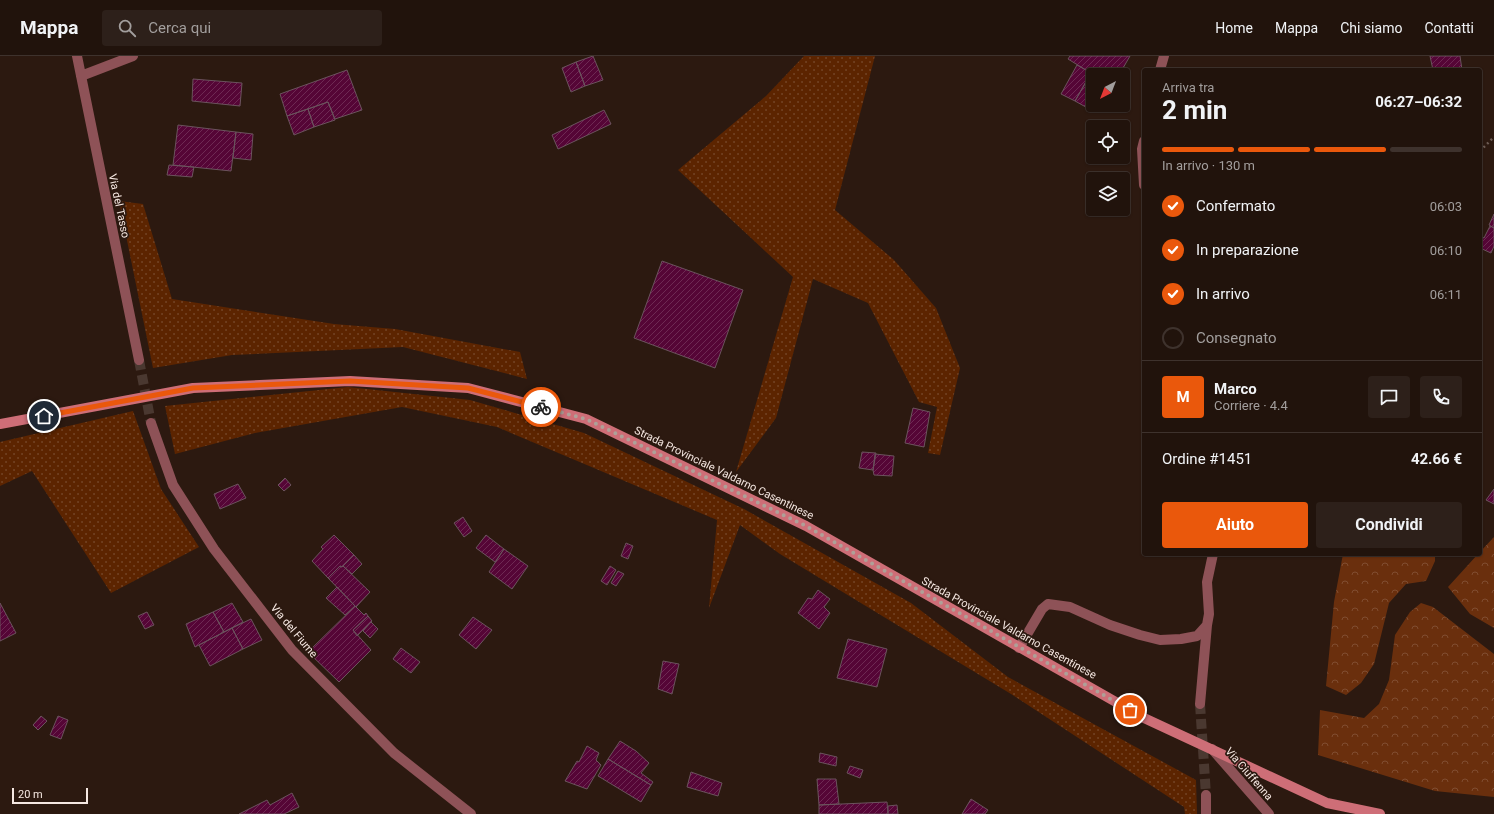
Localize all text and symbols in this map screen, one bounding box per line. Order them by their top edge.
search box [102,10,382,46]
text: Mappa [20,16,78,39]
icon: search [116,17,138,39]
text: Cerca qui [148,19,211,37]
text: Home [1215,20,1253,36]
text: Mappa [1275,20,1318,36]
text: Chi siamo [1340,20,1402,36]
text: Contatti [1424,20,1474,36]
north arrow [1086,68,1130,112]
map controls [1086,68,1130,216]
text: Arriva tra [1162,80,1214,95]
text: 06:27–06:32 [1375,93,1462,111]
text: 2 min [1162,95,1227,125]
button: locate [1086,120,1130,164]
text: In arrivo · 130 m [1162,158,1255,173]
button: layers [1086,172,1130,216]
street label: Via del Tasso [106,173,132,239]
icon: check [1162,195,1184,217]
text: Confermato [1196,197,1275,215]
text: 06:03 [1430,199,1462,214]
icon: check [1162,239,1184,261]
text: In preparazione [1196,241,1299,259]
text: 06:10 [1430,243,1462,258]
icon: check [1162,283,1184,305]
text: In arrivo [1196,285,1250,303]
text: 06:11 [1430,287,1462,302]
text: Consegnato [1196,329,1276,347]
button: chat [1368,376,1410,418]
button: phone [1420,376,1462,418]
text: Marco [1214,380,1257,398]
courier [521,387,561,427]
text: M [1176,388,1190,406]
icon: bike [530,396,552,418]
text: Corriere · 4.4 [1214,398,1288,413]
pin [27,399,61,433]
icon: home [33,405,55,427]
street label: Strada Provinciale Valdarno Casentinese [632,424,816,522]
text: Ordine #1451 [1162,450,1252,468]
text: 42.66 € [1411,450,1462,468]
button: Aiuto [1162,502,1308,548]
button: Condividi [1316,502,1462,548]
street label: Strada Provinciale Valdarno Casentinese [919,574,1099,682]
street label: Via del Fiume [268,601,320,661]
pin [1113,693,1147,727]
icon: bag [1119,699,1141,721]
street label: Via Ciuffenna [1223,745,1275,803]
scale bar [12,786,88,805]
text: 20 m [18,788,43,801]

